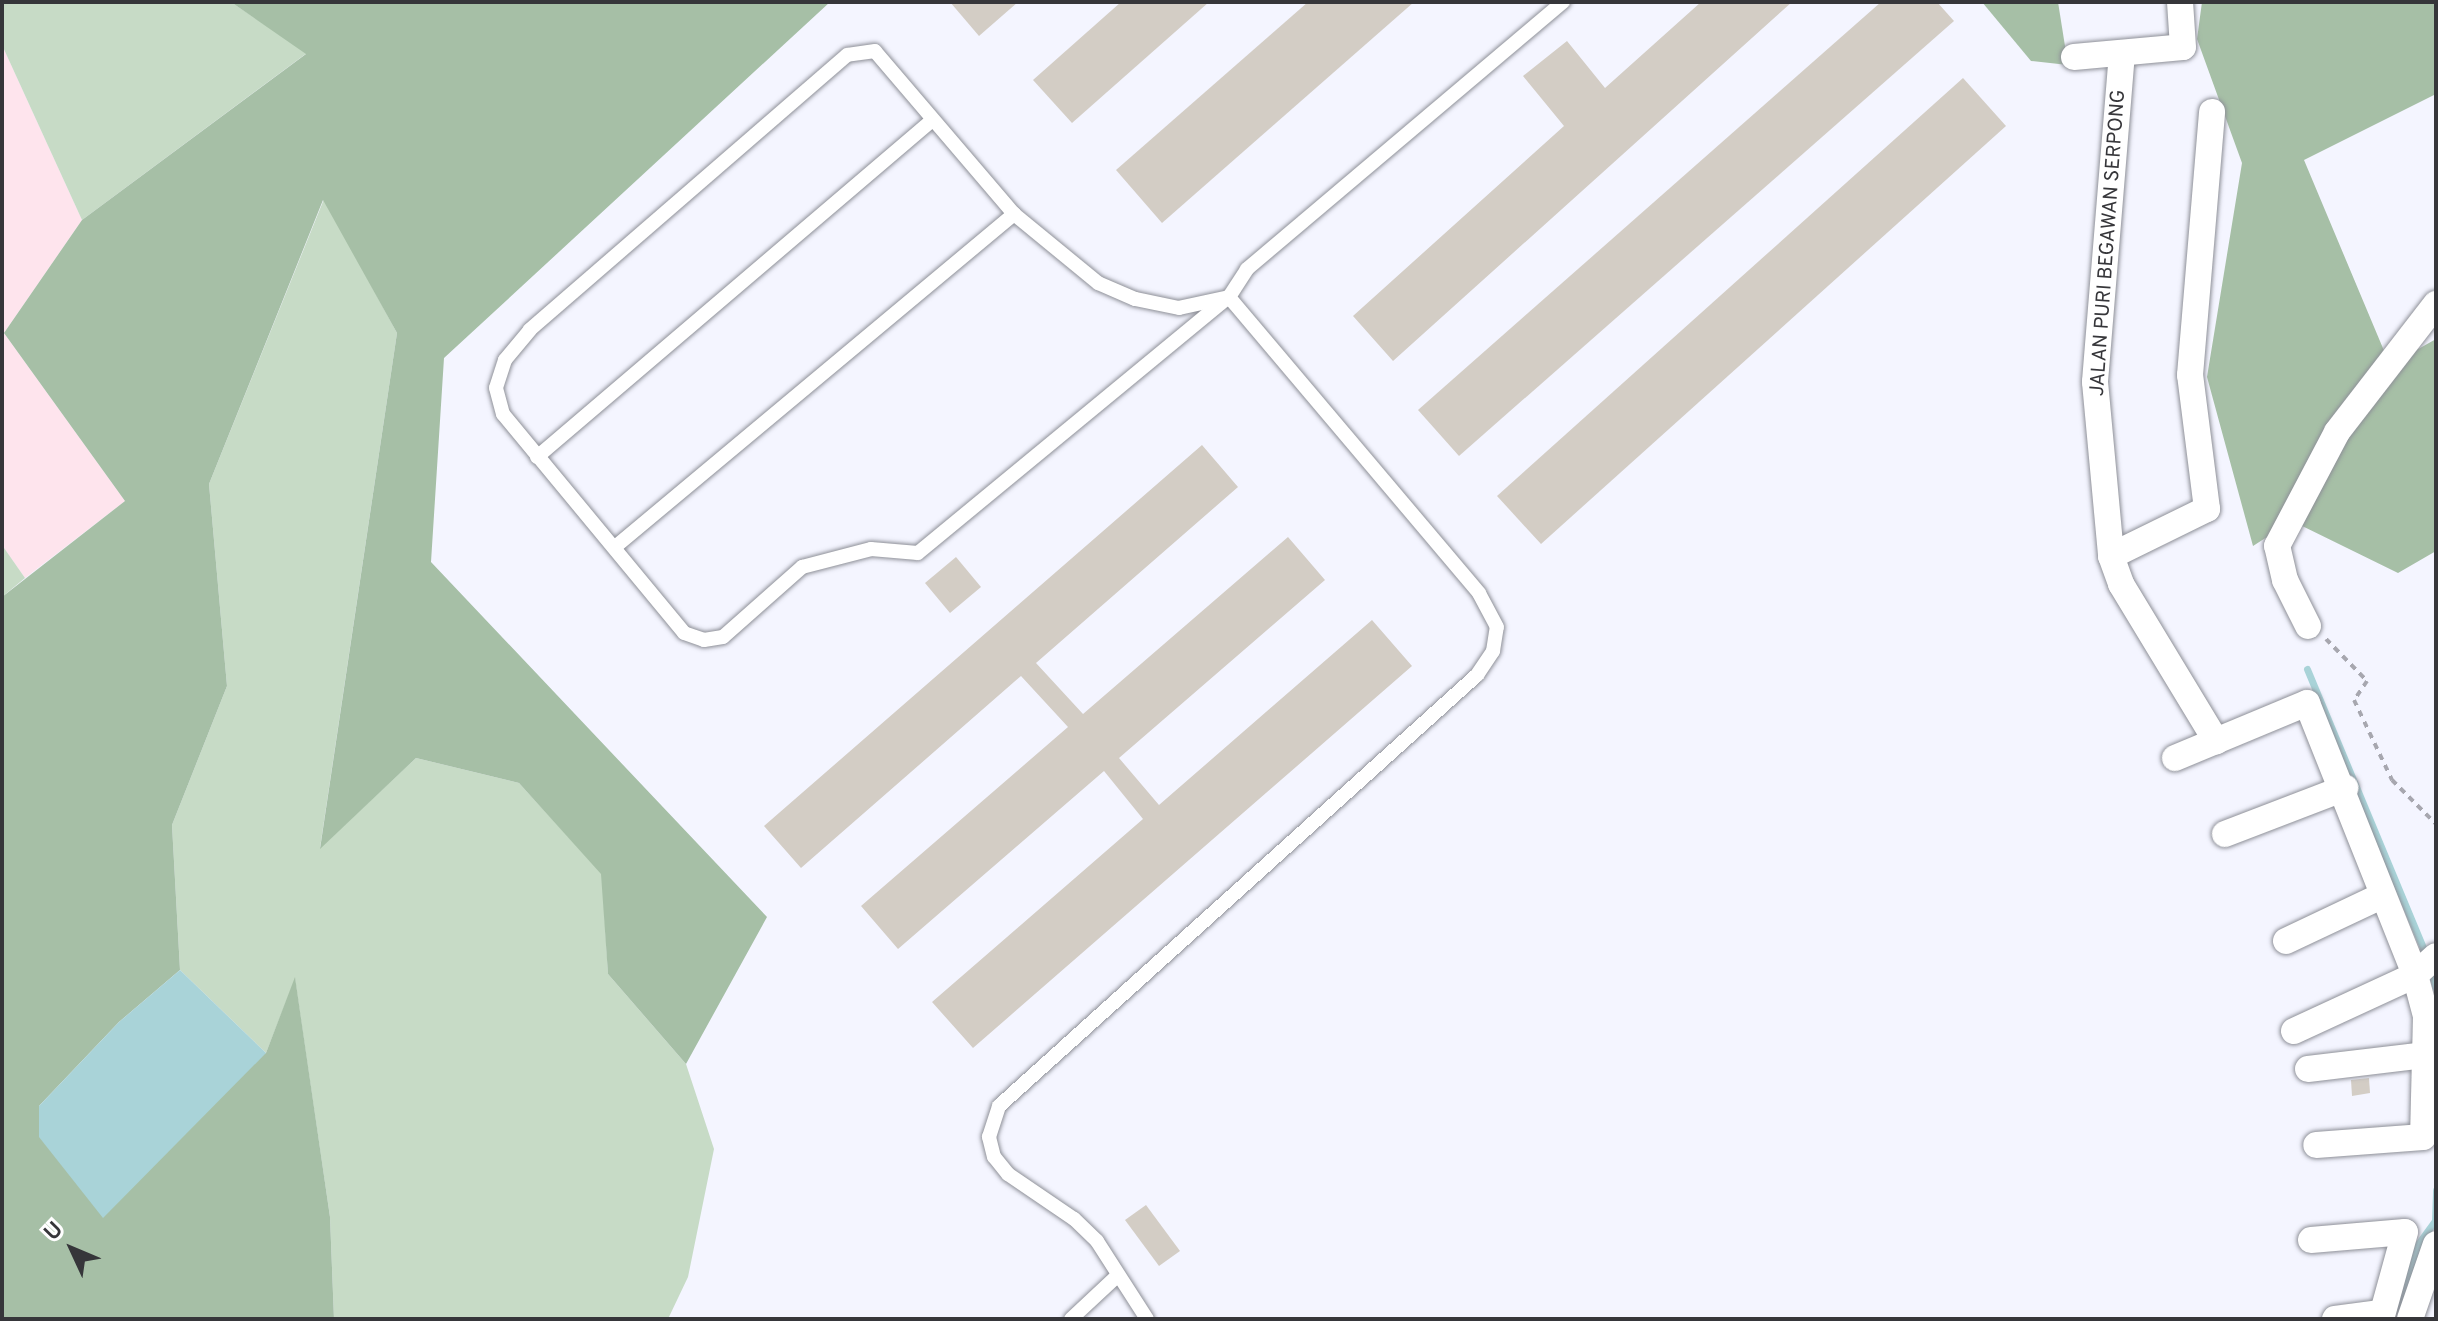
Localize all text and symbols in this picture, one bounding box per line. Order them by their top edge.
street label: JALAN PURI BEGAWAN SERPONG [2086,89,2132,397]
north arrow [32,1209,112,1289]
text: U [39,1217,70,1247]

